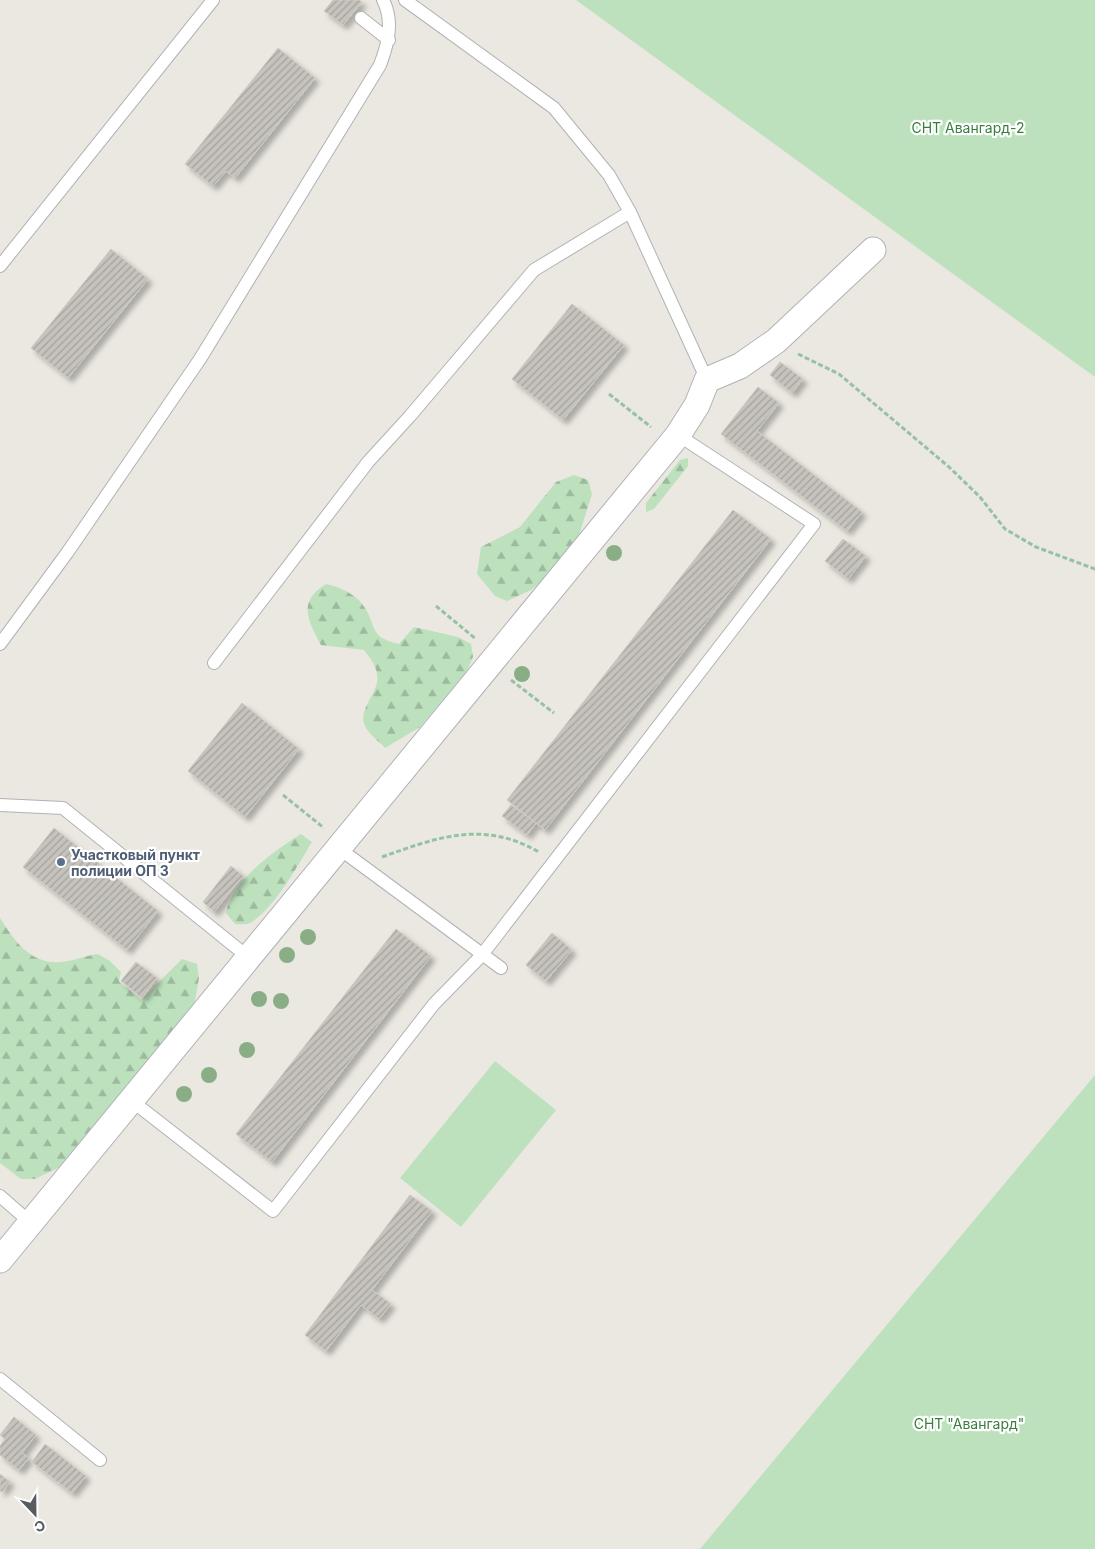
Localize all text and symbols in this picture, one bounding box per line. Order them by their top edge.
park label: СНТ Авангард-2 [911,119,1025,136]
place label: Участковый пункт полиции ОП 3 [71,846,200,879]
marker: Участковый пункт полиции ОП 3 [55,856,67,868]
park label: СНТ "Авангард" [914,1415,1024,1432]
north arrow [10,1489,60,1539]
text: С [32,1517,48,1536]

